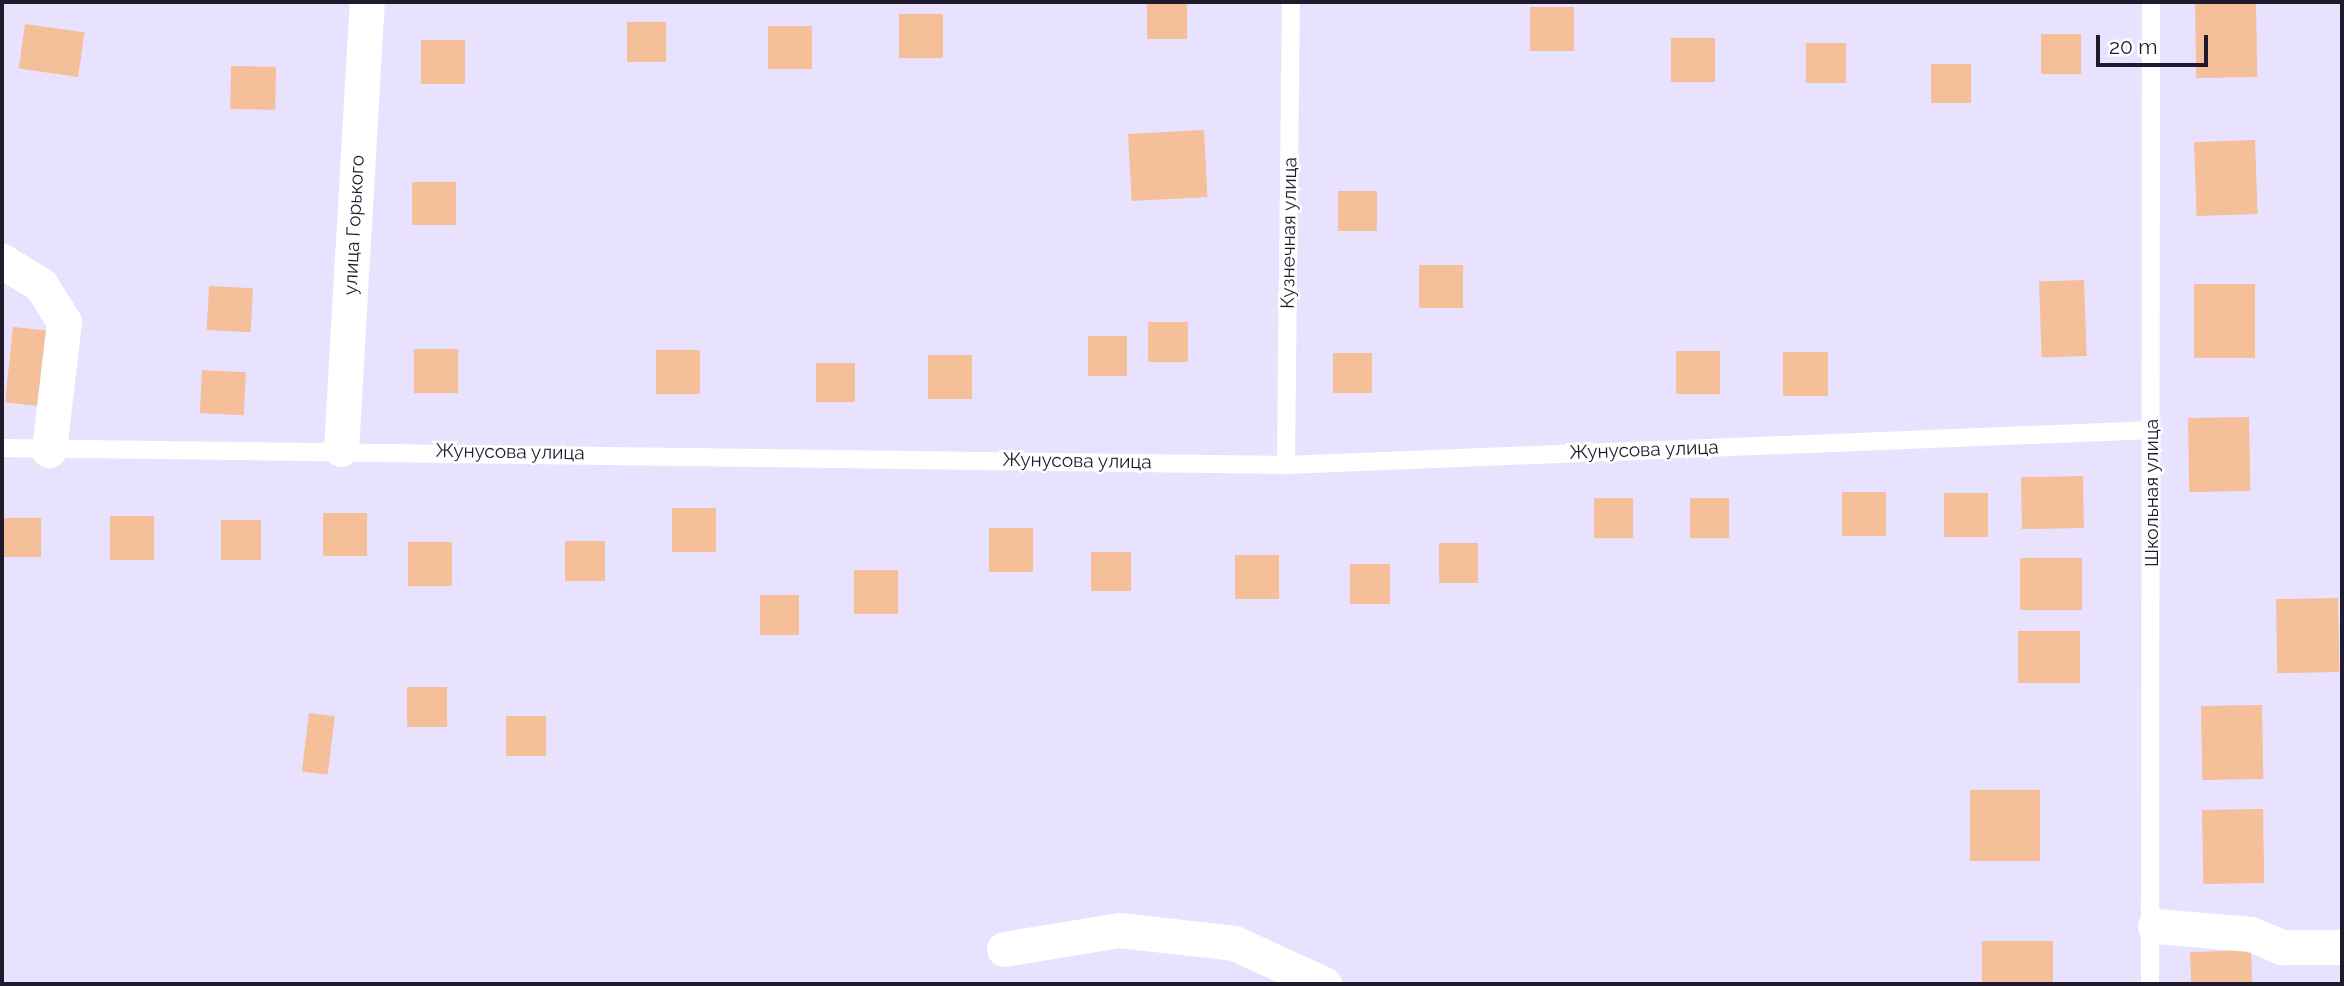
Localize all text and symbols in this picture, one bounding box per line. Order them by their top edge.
scale bar [2099,21,2211,65]
text: 20 m [2109,34,2157,59]
street label: улица Горького [339,154,369,296]
street label: Кузнечная улица [1276,157,1302,309]
street label: Школьная улица [2141,419,2163,567]
street label: Жунусова улица [1569,436,1719,464]
street label: Жунусова улица [435,439,585,465]
street label: Жунусова улица [1002,448,1152,474]

